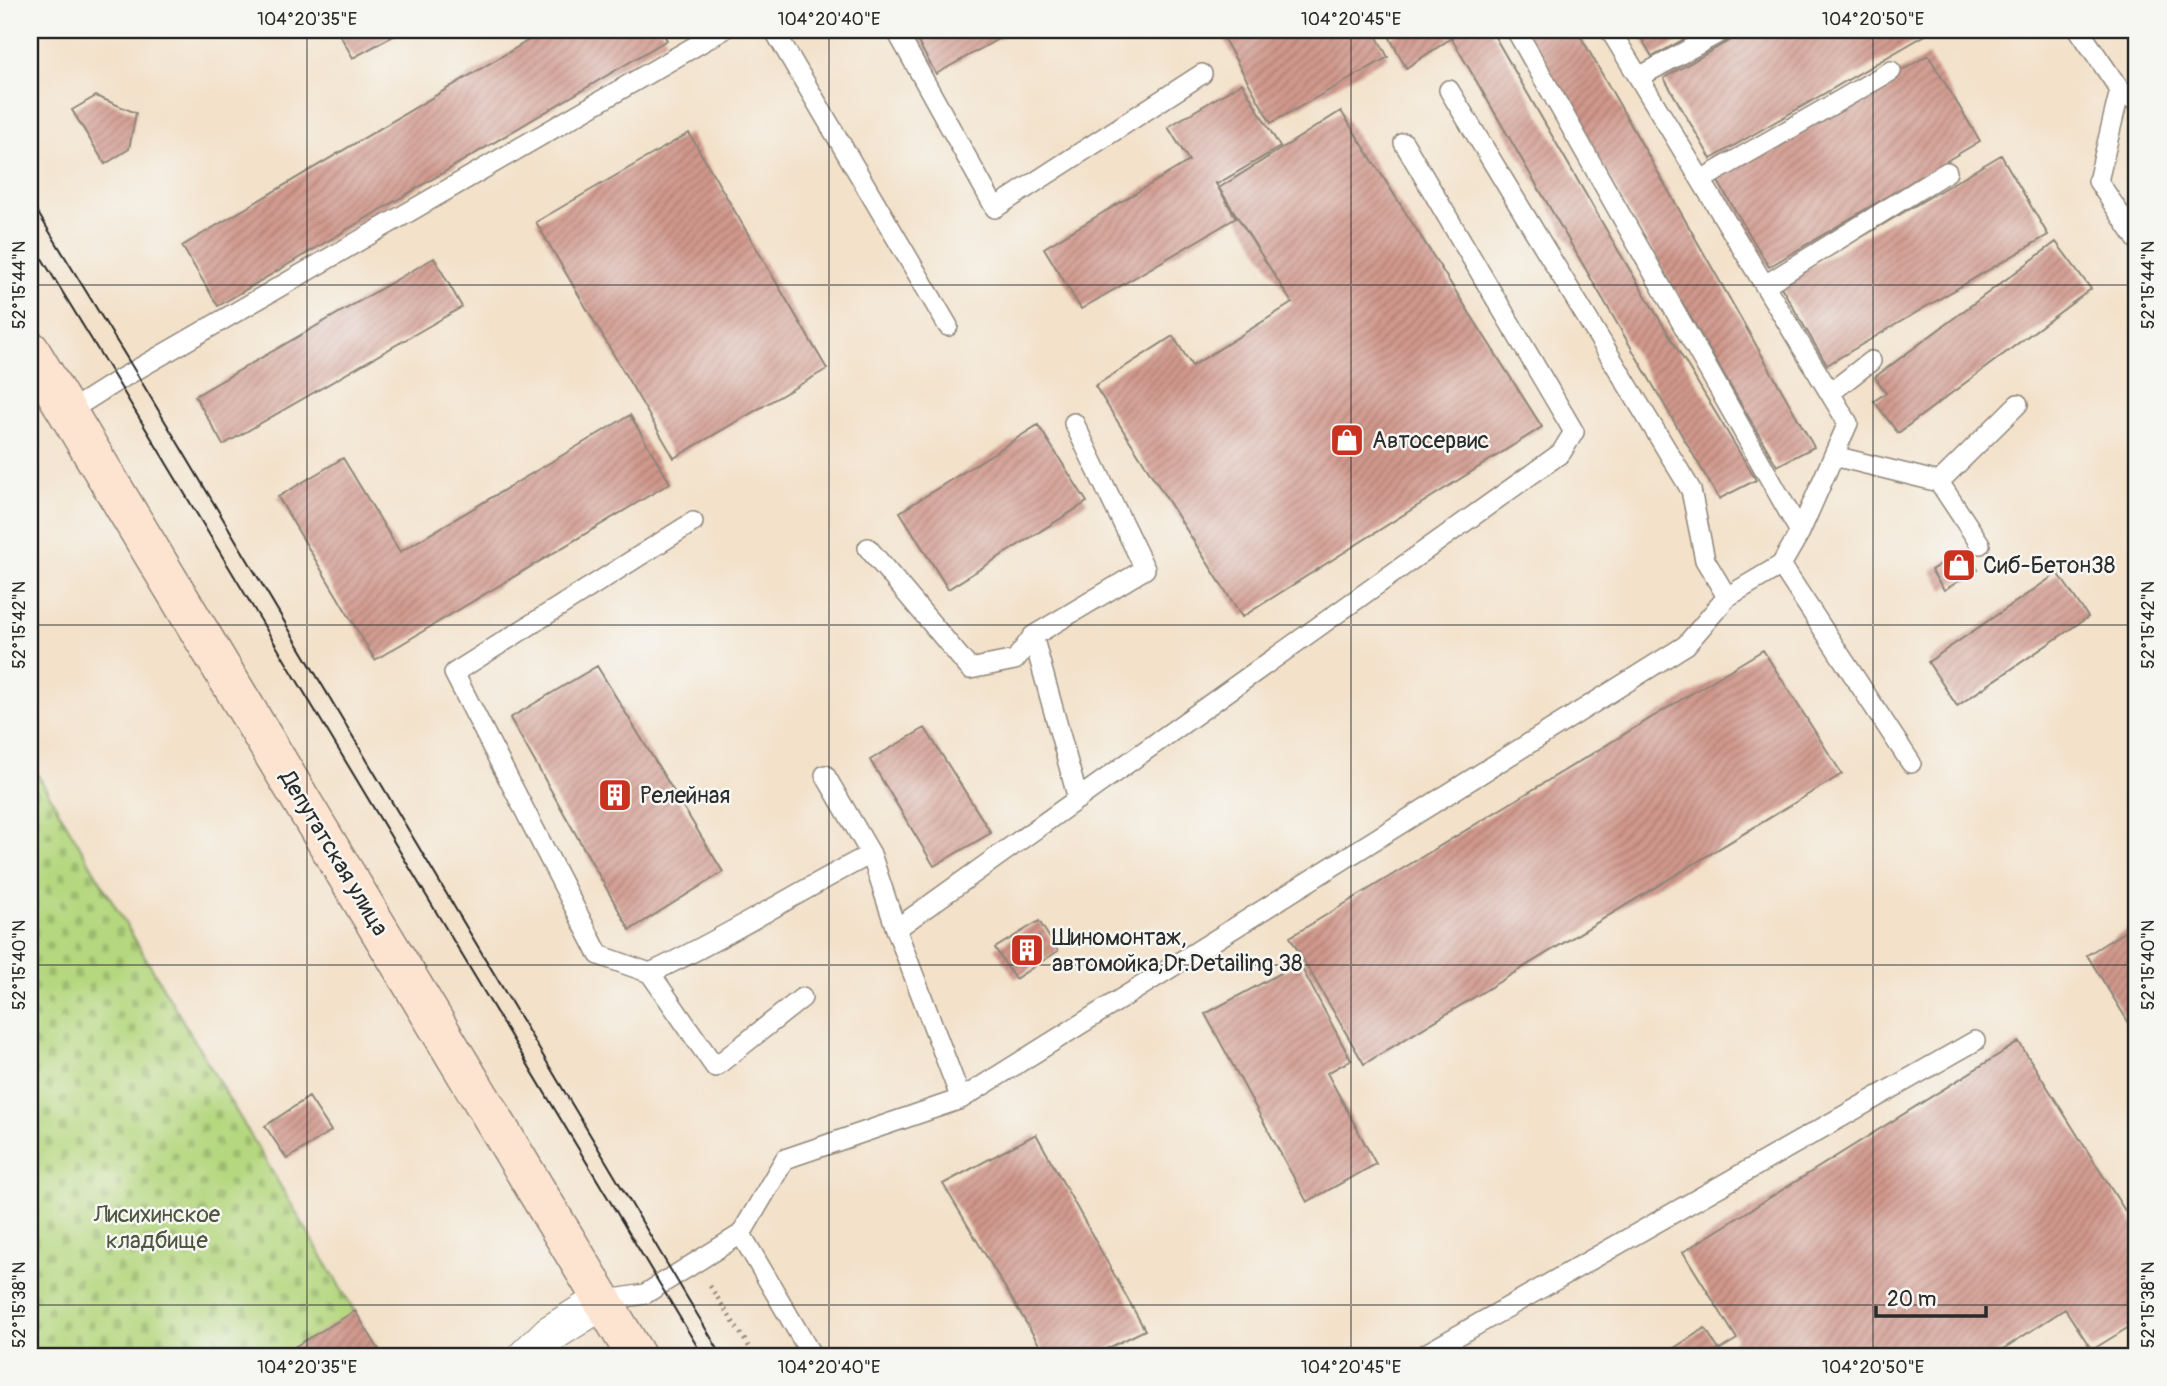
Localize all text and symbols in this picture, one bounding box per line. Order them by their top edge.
text: 104°20'35"E [257,8,357,31]
text: 104°20'40"E [778,8,880,31]
text: 104°20'45"E [1301,8,1401,31]
text: 104°20'50"E [1822,8,1924,31]
text: 52°15'44"N [8,241,31,329]
text: 52°15'44"N [2137,241,2160,329]
shop icon: Автосервис [1328,421,1366,459]
place label: Автосервис [1372,426,1489,455]
shop icon: Сиб-Бетон38 [1940,546,1978,584]
place label: Сиб-Бетон38 [1983,551,2115,580]
text: 52°15'42"N [8,581,31,669]
text: 52°15'42"N [2137,581,2160,669]
street label: Депутатская улица [273,764,395,941]
building icon: Релейная [596,776,634,814]
place label: Релейная [640,781,730,810]
text: 52°15'40"N [8,920,31,1010]
text: 52°15'40"N [2137,920,2160,1010]
place label: Шиномонтаж, автомойка,Dr.Detailing 38 [1052,923,1303,978]
building icon: Шиномонтаж, автомойка,Dr.Detailing 38 [1008,931,1046,969]
park label: Лисихинское кладбище [93,1200,221,1255]
text: 52°15'38"N [8,1262,31,1348]
text: 52°15'38"N [2137,1262,2160,1348]
scale bar [1876,1274,1987,1318]
text: 20 m [1887,1286,1936,1313]
text: 104°20'35"E [257,1356,357,1379]
text: 104°20'40"E [778,1356,880,1379]
text: 104°20'45"E [1301,1356,1401,1379]
text: 104°20'50"E [1822,1356,1924,1379]

